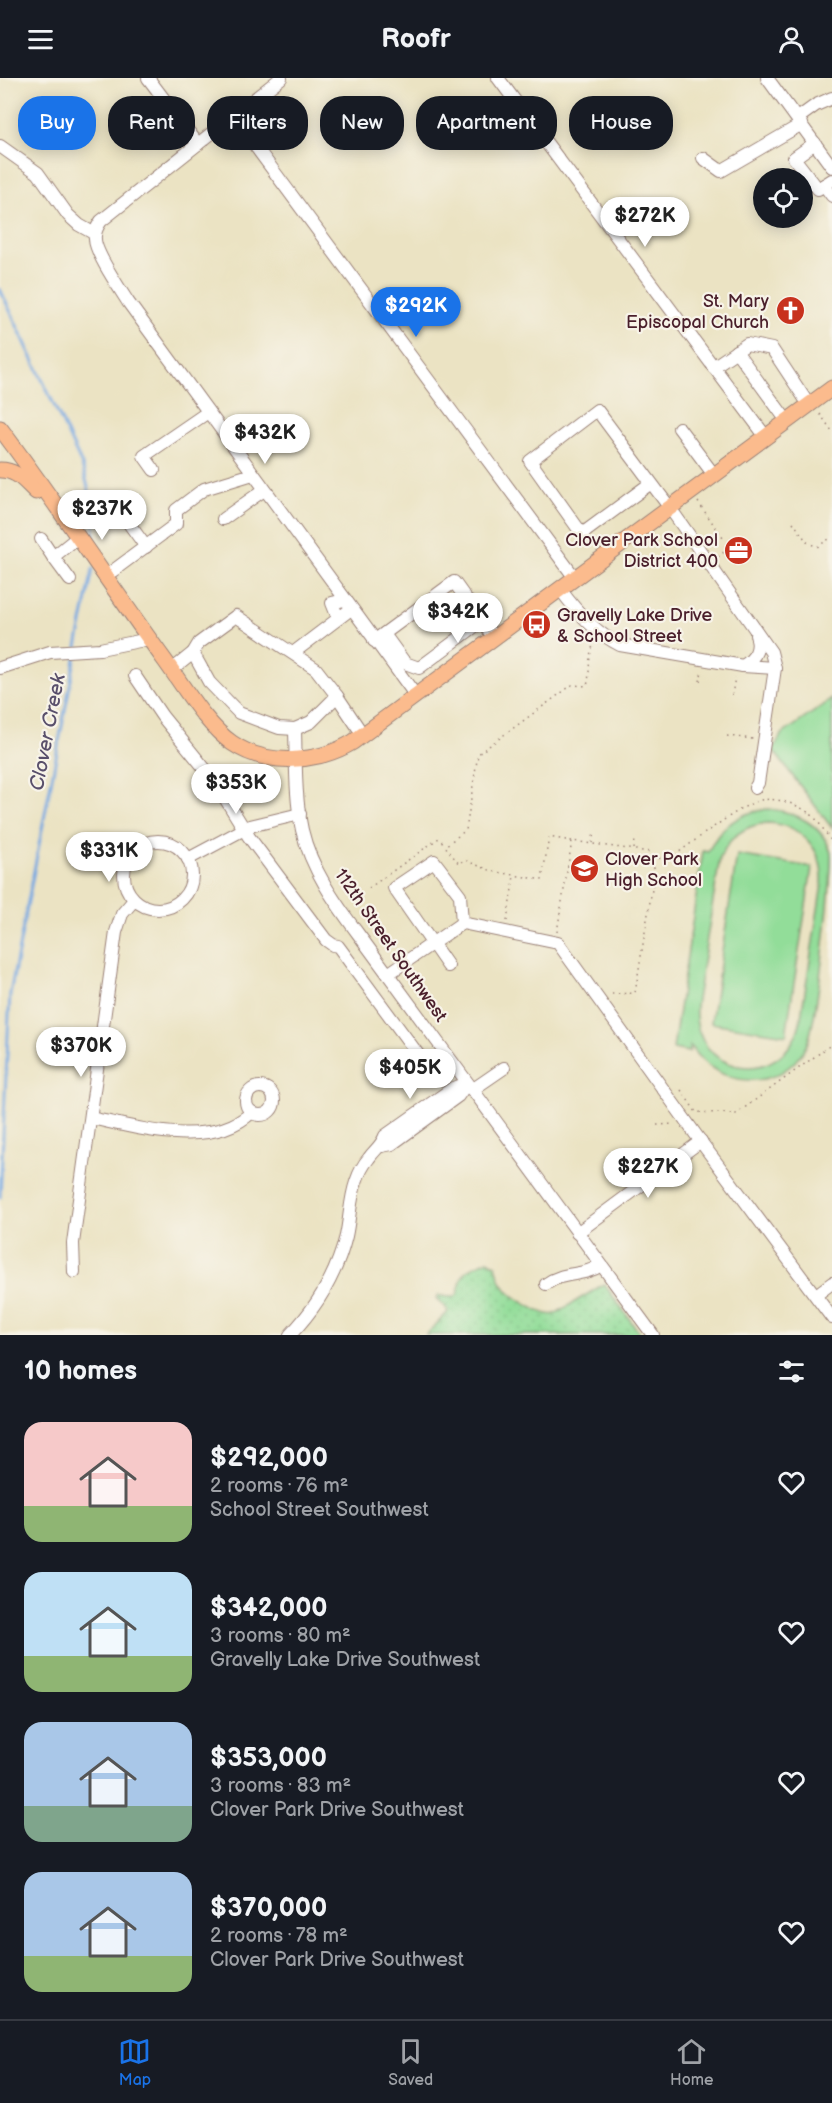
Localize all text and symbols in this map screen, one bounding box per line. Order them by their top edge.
icon: menu [24,23,57,56]
text: Roofr [381,23,451,55]
icon: person [775,23,808,56]
chip: Buy [18,96,96,150]
chip: Rent [108,96,195,150]
chip: Filters [207,96,308,150]
chip: New [320,96,404,150]
chip: Apartment [416,96,557,150]
chip: House [569,96,673,150]
map controls [753,168,813,228]
button: locate [753,168,813,228]
pin: $272K [603,197,687,248]
text: $272K [614,204,676,228]
pin: $292K [374,287,458,338]
place label: St. Mary Episcopal Church [626,291,770,333]
text: $292K [385,294,447,318]
church icon: St. Mary Episcopal Church [774,295,806,327]
pin: $432K [223,414,307,465]
text: $432K [234,421,296,445]
pin: $237K [60,490,144,541]
text: $237K [72,497,132,521]
place label: Clover Park School District 400 [565,530,718,572]
office icon: Clover Park School District 400 [723,534,755,566]
pin: $342K [416,593,500,644]
text: $342K [427,600,489,624]
place label: Gravelly Lake Drive & School Street [557,605,712,647]
bus stop icon: Gravelly Lake Drive & School Street [520,609,552,641]
water label: Clover Creek [25,671,71,793]
pin: $353K [194,764,278,815]
text: $353K [205,771,267,795]
pin: $331K [67,832,151,883]
text: $331K [80,839,138,863]
place label: Clover Park High School [605,849,702,891]
school or university icon: Clover Park High School [568,853,600,885]
street label: 112th Street Southwest [330,865,452,1026]
pin: $370K [39,1027,123,1078]
text: $370K [50,1034,112,1058]
pin: $405K [368,1049,452,1100]
text: $405K [379,1056,441,1080]
pin: $227K [606,1148,690,1199]
text: $227K [617,1155,679,1179]
icon: filters [775,1355,808,1388]
text: 10 homes [24,1356,137,1387]
text: $292,000 [210,1443,328,1474]
icon: home [72,1446,144,1518]
icon: heart [775,1466,808,1499]
text: 2 rooms · 76 m² [210,1474,348,1498]
text: School Street Southwest [210,1498,429,1522]
text: $342,000 [210,1593,328,1624]
icon: home [72,1596,144,1668]
icon: heart [775,1616,808,1649]
text: 3 rooms · 80 m² [210,1624,351,1648]
text: Gravelly Lake Drive Southwest [210,1648,480,1672]
text: $353,000 [210,1743,327,1774]
icon: home [72,1746,144,1818]
icon: heart [775,1766,808,1799]
text: 3 rooms · 83 m² [210,1774,351,1798]
text: Clover Park Drive Southwest [210,1798,464,1822]
text: $370,000 [210,1893,327,1924]
icon: home [72,1896,144,1968]
icon: heart [775,1916,808,1949]
text: 2 rooms · 78 m² [210,1924,348,1948]
text: Clover Park Drive Southwest [210,1948,464,1972]
tab: Map [118,2035,151,2090]
tab: Saved [388,2035,433,2090]
tab: Home [670,2035,714,2090]

